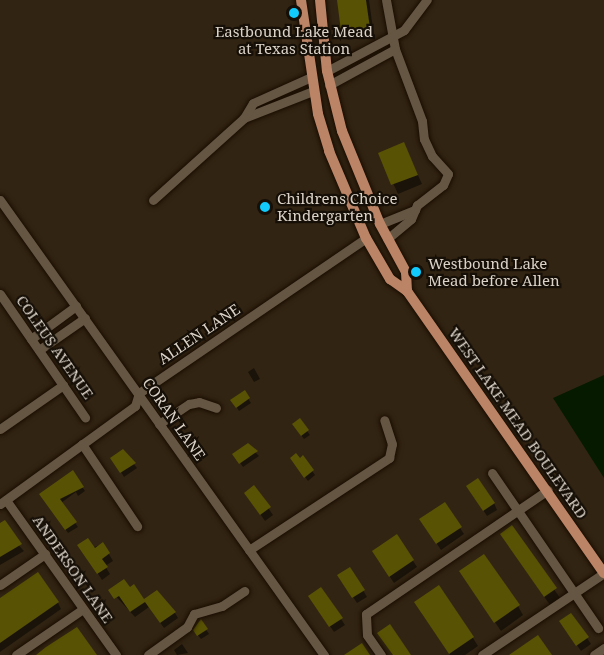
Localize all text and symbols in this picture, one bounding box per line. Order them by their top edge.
marker: Eastbound Lake Mead at Texas Station [287,6,301,20]
place label: Eastbound Lake Mead at Texas Station [215,22,373,57]
place label: Childrens Choice Kindergarten [277,189,397,224]
marker: Childrens Choice Kindergarten [258,200,272,214]
place label: Westbound Lake Mead before Allen [428,254,560,289]
marker: Westbound Lake Mead before Allen [409,265,423,279]
street label: COLEUS AVENUE [13,292,97,402]
street label: ALLEN LANE [155,300,243,368]
street label: WEST LAKE MEAD BOULEVARD [445,324,591,522]
street label: CORAN LANE [139,374,209,464]
street label: ANDERSON LANE [29,512,117,626]

